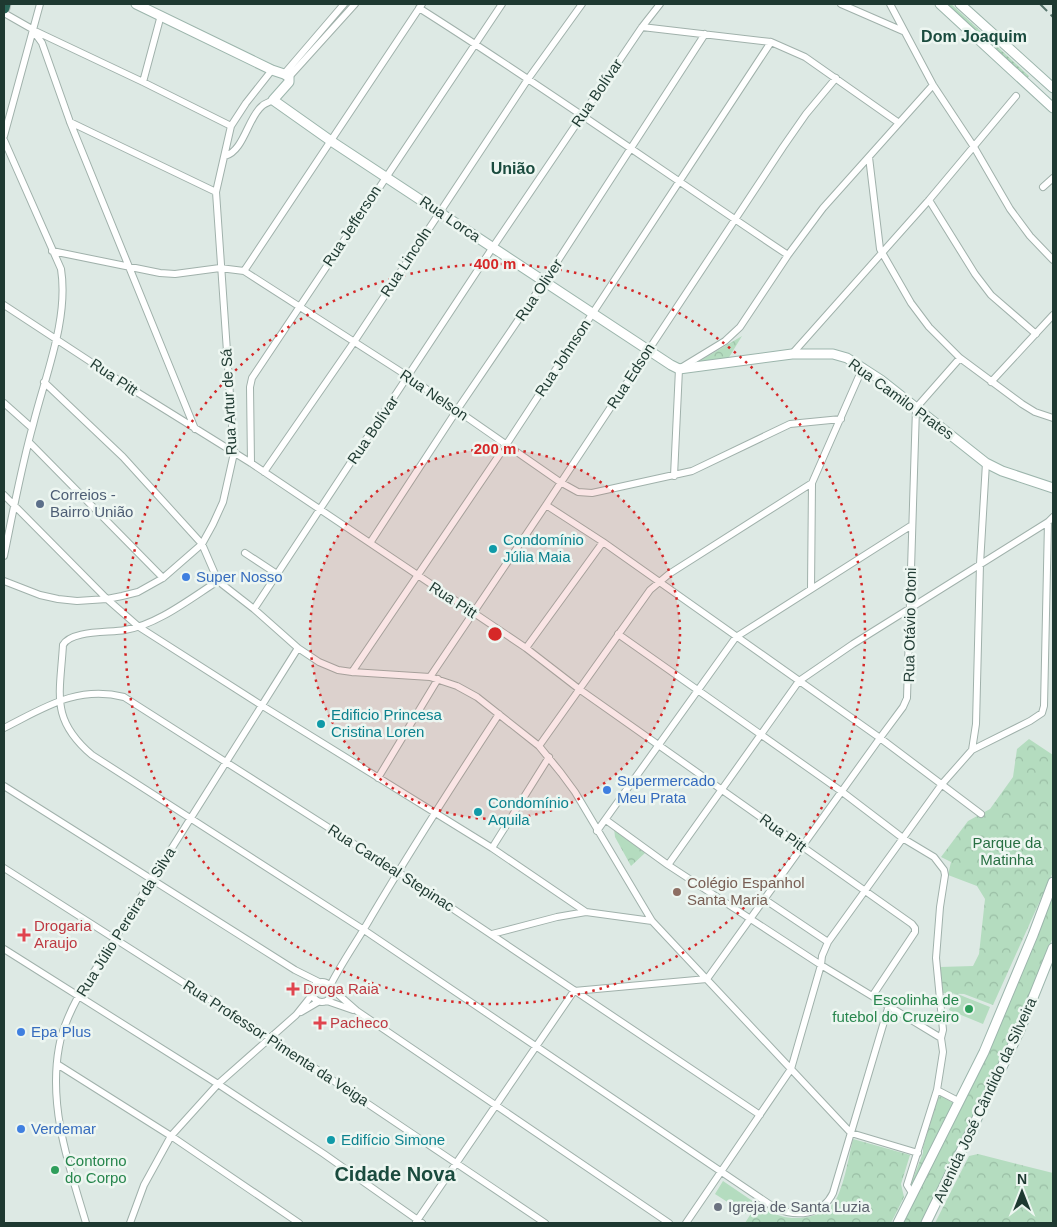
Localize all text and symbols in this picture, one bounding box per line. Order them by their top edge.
district label: Dom Joaquim [921,28,1027,45]
street label: Rua Bolívar [568,55,626,130]
district label: União [491,160,535,177]
street label: Rua Jefferson [319,182,384,269]
street label: Rua Lorca [417,192,484,245]
street label: Rua Lincoln [377,224,434,300]
text: 400 m [474,255,516,272]
street label: Rua Oliver [512,256,565,324]
street label: Rua Johnson [531,316,594,399]
street label: Rua Edson [603,340,658,411]
street label: Rua Artur de Sá [217,348,240,456]
street label: Rua Pitt [87,355,142,399]
street label: Rua Camilo Prates [845,355,957,442]
street label: Rua Nelson [397,366,472,424]
street label: Rua Bolívar [344,392,402,467]
text: 200 m [474,440,516,457]
place label: Correios - Bairro União [50,486,133,520]
marker: Correios - Bairro União [34,498,46,510]
place label: Condomínio Júlia Maia [503,531,584,565]
marker: Condomínio Júlia Maia [487,543,499,555]
street label: Rua Otávio Otoni [900,567,919,683]
place label: Super Nosso [196,568,283,585]
marker: Super Nosso [180,571,192,583]
street label: Rua Pitt [426,578,481,622]
centre of rings [486,625,504,643]
place label: Edificio Princesa Cristina Loren [331,706,443,740]
marker: Edificio Princesa Cristina Loren [315,718,327,730]
place label: Supermercado Meu Prata [617,772,715,806]
marker: Supermercado Meu Prata [601,784,613,796]
place label: Condomínio Aquila [488,794,569,828]
marker: Condomínio Aquila [472,806,484,818]
street label: Rua Pitt [757,810,811,856]
street label: Rua Cardeal Stepinac [325,820,458,915]
park label: Parque da Matinha [972,834,1042,868]
street label: Rua Júlio Pereira da Silva [73,843,179,999]
place label: Colégio Espanhol Santa Maria [687,874,805,908]
marker: Colégio Espanhol Santa Maria [671,886,683,898]
place label: Drogaria Araujo [34,917,92,951]
marker: Drogaria Araujo [18,929,30,941]
street label: Rua Professor Pimenta da Veiga [180,976,373,1109]
place label: Droga Raia [303,980,380,997]
marker: Droga Raia [287,983,299,995]
place label: Escolinha de futebol do Cruzeiro [832,991,959,1025]
street label: Avenida José Cândido da Silveira [930,994,1040,1205]
marker: Escolinha de futebol do Cruzeiro [963,1003,975,1015]
place label: Pacheco [330,1014,388,1031]
marker: Pacheco [314,1017,326,1029]
place label: Epa Plus [31,1023,91,1040]
marker: Epa Plus [15,1026,27,1038]
place label: Verdemar [31,1120,96,1137]
marker: Verdemar [15,1123,27,1135]
place label: Edifício Simone [341,1131,445,1148]
marker: Edifício Simone [325,1134,337,1146]
place label: Contorno do Corpo [65,1152,127,1186]
district label: Cidade Nova [334,1163,456,1185]
marker: Contorno do Corpo [49,1164,61,1176]
north arrow [997,1167,1047,1217]
text: N [1017,1171,1027,1187]
place label: Igreja de Santa Luzia [728,1198,870,1215]
marker: Igreja de Santa Luzia [712,1201,724,1213]

